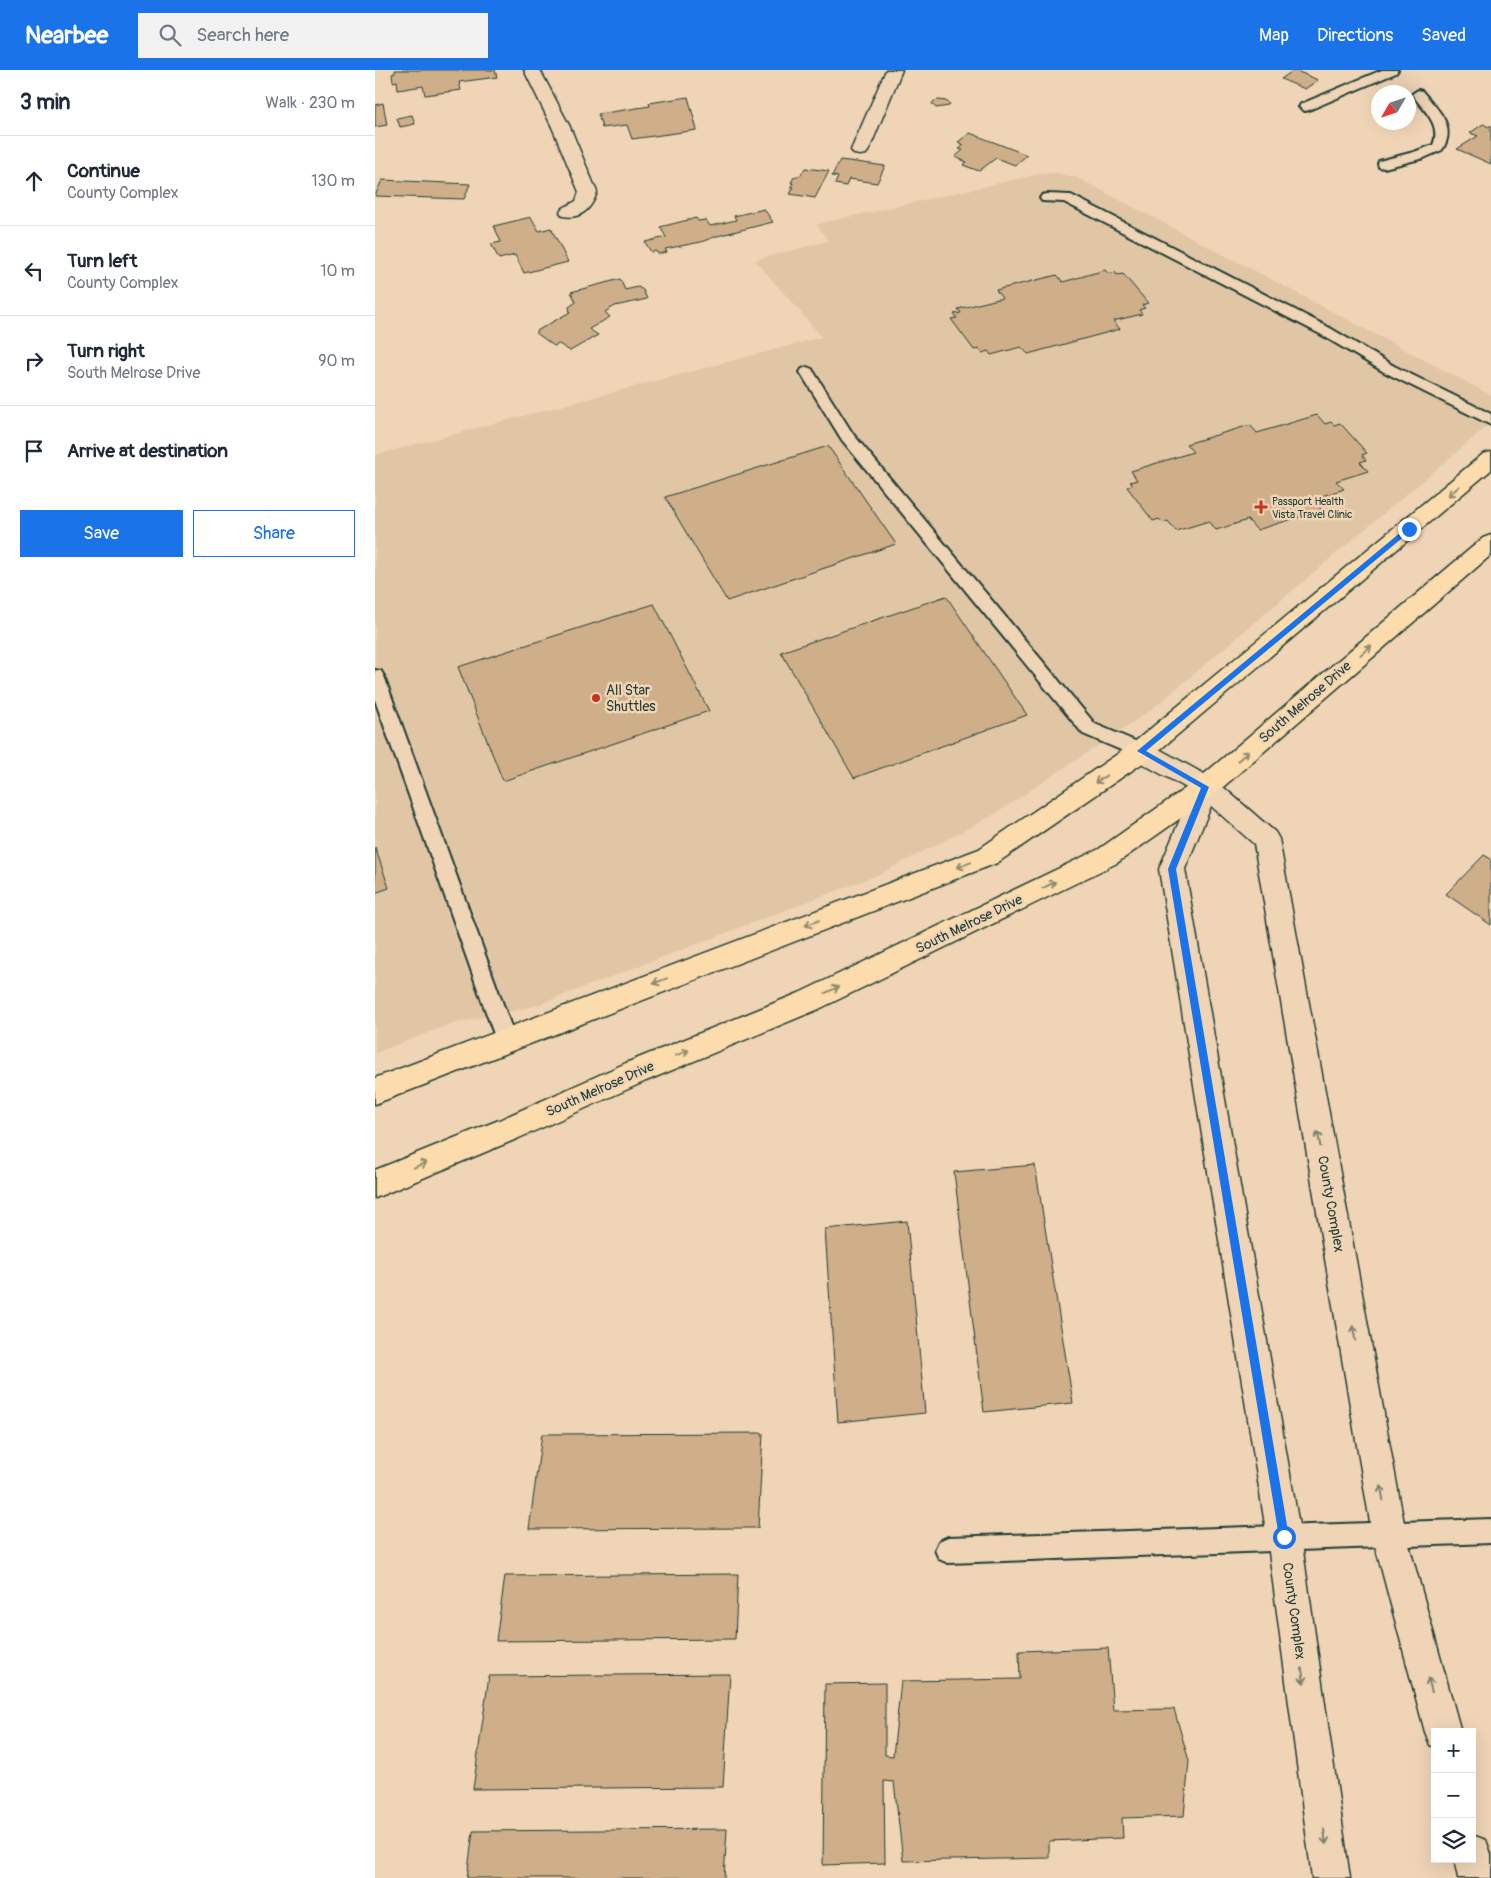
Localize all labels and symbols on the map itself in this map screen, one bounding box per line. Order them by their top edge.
north arrow [1371,85,1416,130]
one-way arrow [1448,485,1461,496]
place label: Passport Health Vista Travel Clinic [1272,495,1353,521]
marker: Passport Health Vista Travel Clinic [1254,500,1268,514]
route end [1398,518,1421,541]
one-way arrow [1360,644,1373,656]
street label: South Melrose Drive [1255,657,1355,747]
place label: All Star Shuttles [606,682,656,715]
marker: All Star Shuttles [590,692,602,704]
one-way arrow [1236,750,1249,761]
one-way arrow [1094,774,1108,784]
one-way arrow [957,861,972,870]
one-way arrow [1041,880,1056,889]
street label: South Melrose Drive [913,891,1025,957]
one-way arrow [805,919,820,928]
one-way arrow [653,977,668,986]
one-way arrow [824,984,839,994]
one-way arrow [674,1048,689,1057]
street label: South Melrose Drive [543,1057,657,1120]
one-way arrow [1314,1131,1324,1147]
street label: County Complex [1314,1154,1348,1254]
one-way arrow [412,1160,427,1170]
one-way arrow [1348,1326,1358,1342]
one-way arrow [1377,1486,1387,1502]
route start [1273,1526,1296,1549]
street label: County Complex [1279,1561,1309,1661]
one-way arrow [1298,1668,1308,1684]
one-way arrow [1425,1677,1434,1693]
one-way arrow [1320,1829,1330,1845]

